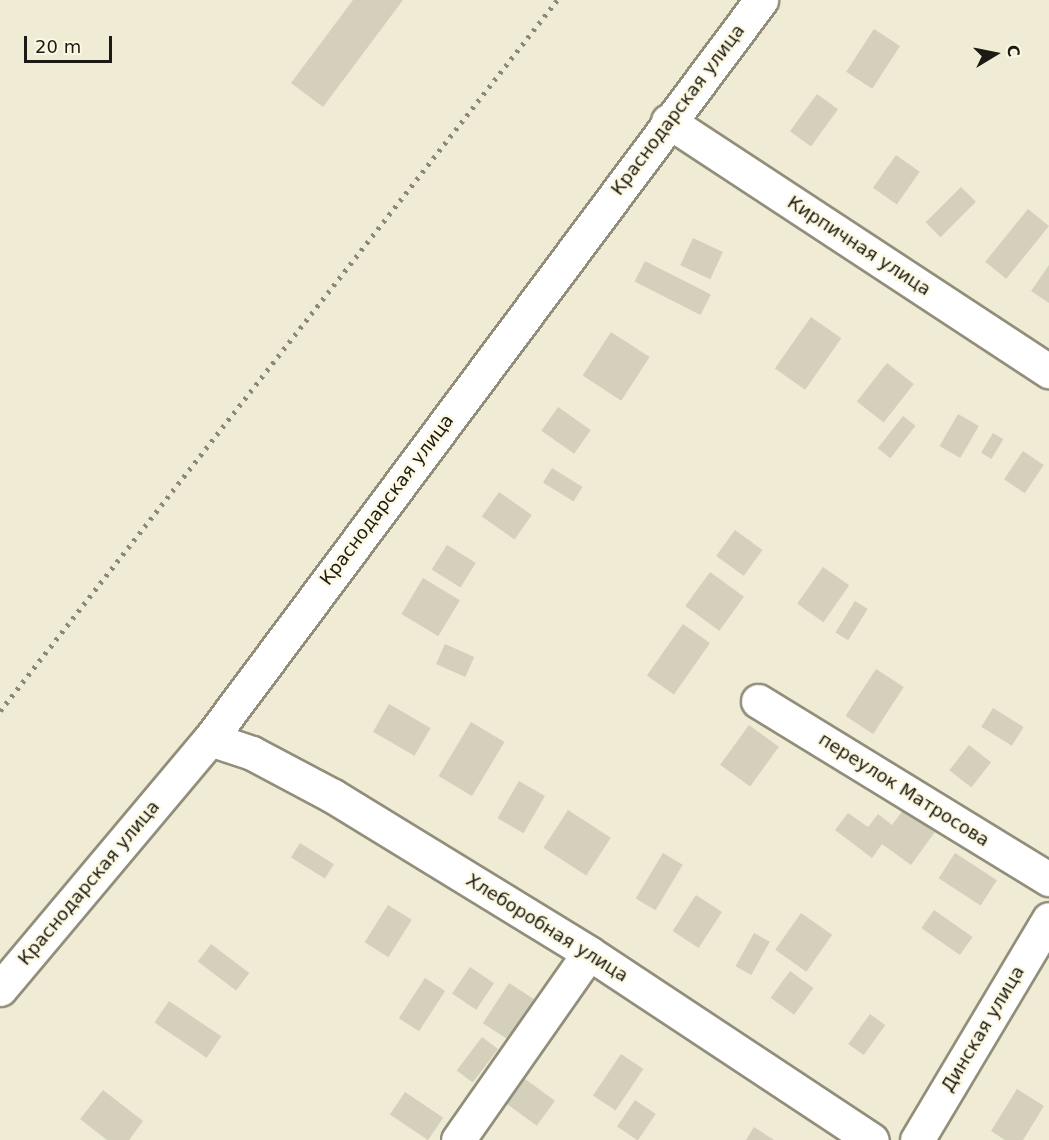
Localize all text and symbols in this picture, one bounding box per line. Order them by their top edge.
street label: Краснодарская улица [607,20,749,200]
scale bar [27,24,116,62]
north arrow [965,24,1025,84]
text: 20 m [35,36,81,57]
text: С [1003,43,1024,58]
street label: Кирпичная улица [783,192,935,300]
street label: Краснодарская улица [316,410,458,590]
street label: переулок Матросова [815,729,993,851]
street label: Краснодарская улица [14,796,164,970]
street label: Хлеборобная улица [462,869,632,987]
street label: Динская улица [937,962,1029,1096]

